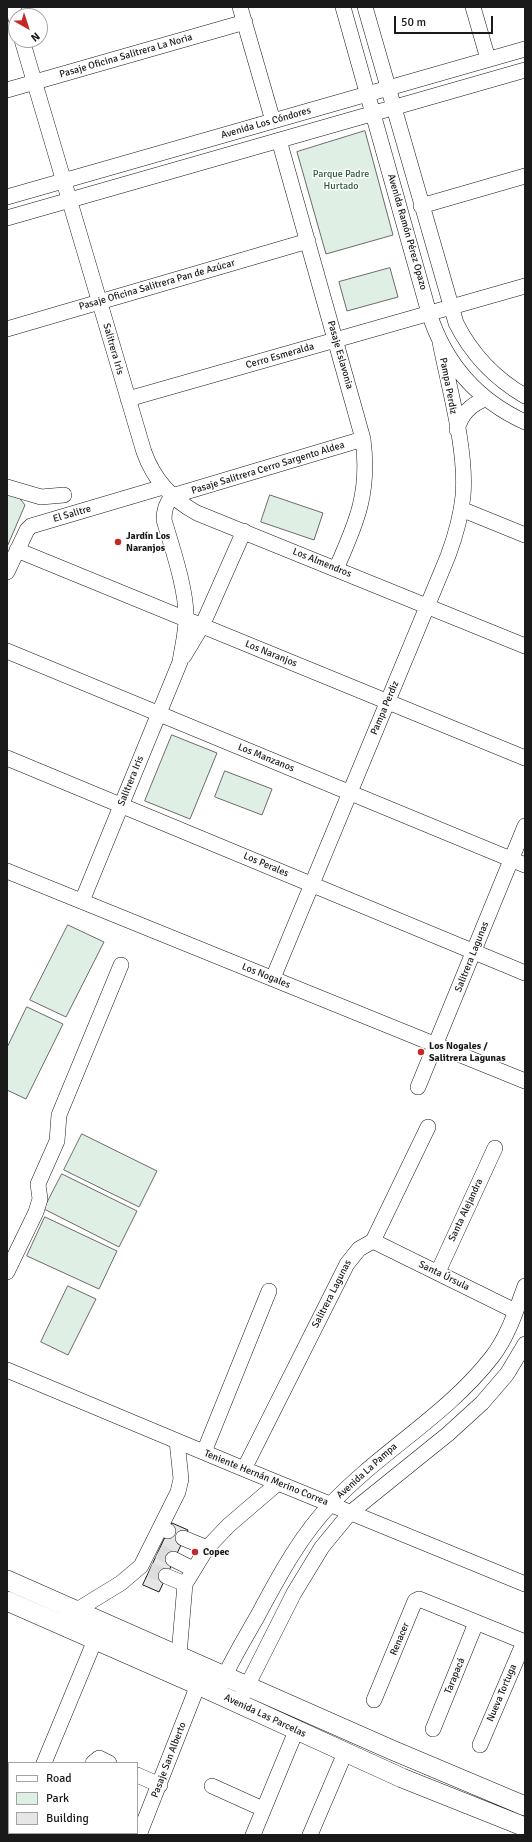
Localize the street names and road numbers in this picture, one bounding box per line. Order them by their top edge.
street label: Pasaje Oficina Salitrera La Noria [58,31,194,81]
street label: Avenida Los Cóndores [220,104,312,142]
street label: Avenida Ramón Pérez Opazo [385,173,429,291]
street label: Pasaje Oficina Salitrera Pan de Azúcar [78,257,236,313]
street label: Pasaje Eslavonia [324,319,356,391]
street label: Salitrera Iris [100,322,126,376]
street label: Cerro Esmeralda [244,341,316,371]
street label: Pampa Perdiz [437,357,459,415]
street label: Pasaje Salitrera Cerro Sargento Aldea [190,439,346,497]
street label: El Salitre [52,503,92,525]
street label: Los Almendros [291,546,353,580]
street label: Los Naranjos [243,638,299,670]
street label: Pampa Perdiz [368,679,402,737]
street label: Los Manzanos [236,741,296,775]
street label: Salitrera Iris [116,754,146,808]
street label: Los Perales [242,850,290,880]
street label: Salitrera Lagunas [452,920,492,994]
street label: Los Nogales [240,961,292,991]
street label: Santa Alejandra [446,1177,486,1243]
street label: Salitrera Lagunas [310,1258,354,1330]
street label: Santa Úrsula [417,1259,471,1293]
street label: Avenida La Pampa [334,1441,400,1501]
street label: Teniente Hernán Merino Correa [202,1448,330,1508]
street label: Renacer [388,1621,412,1657]
street label: Tarapacá [442,1656,468,1696]
street label: Nueva Tortuga [484,1662,520,1724]
street label: Avenida Las Parcelas [222,1692,308,1740]
street label: Pasaje San Alberto [149,1721,189,1799]

